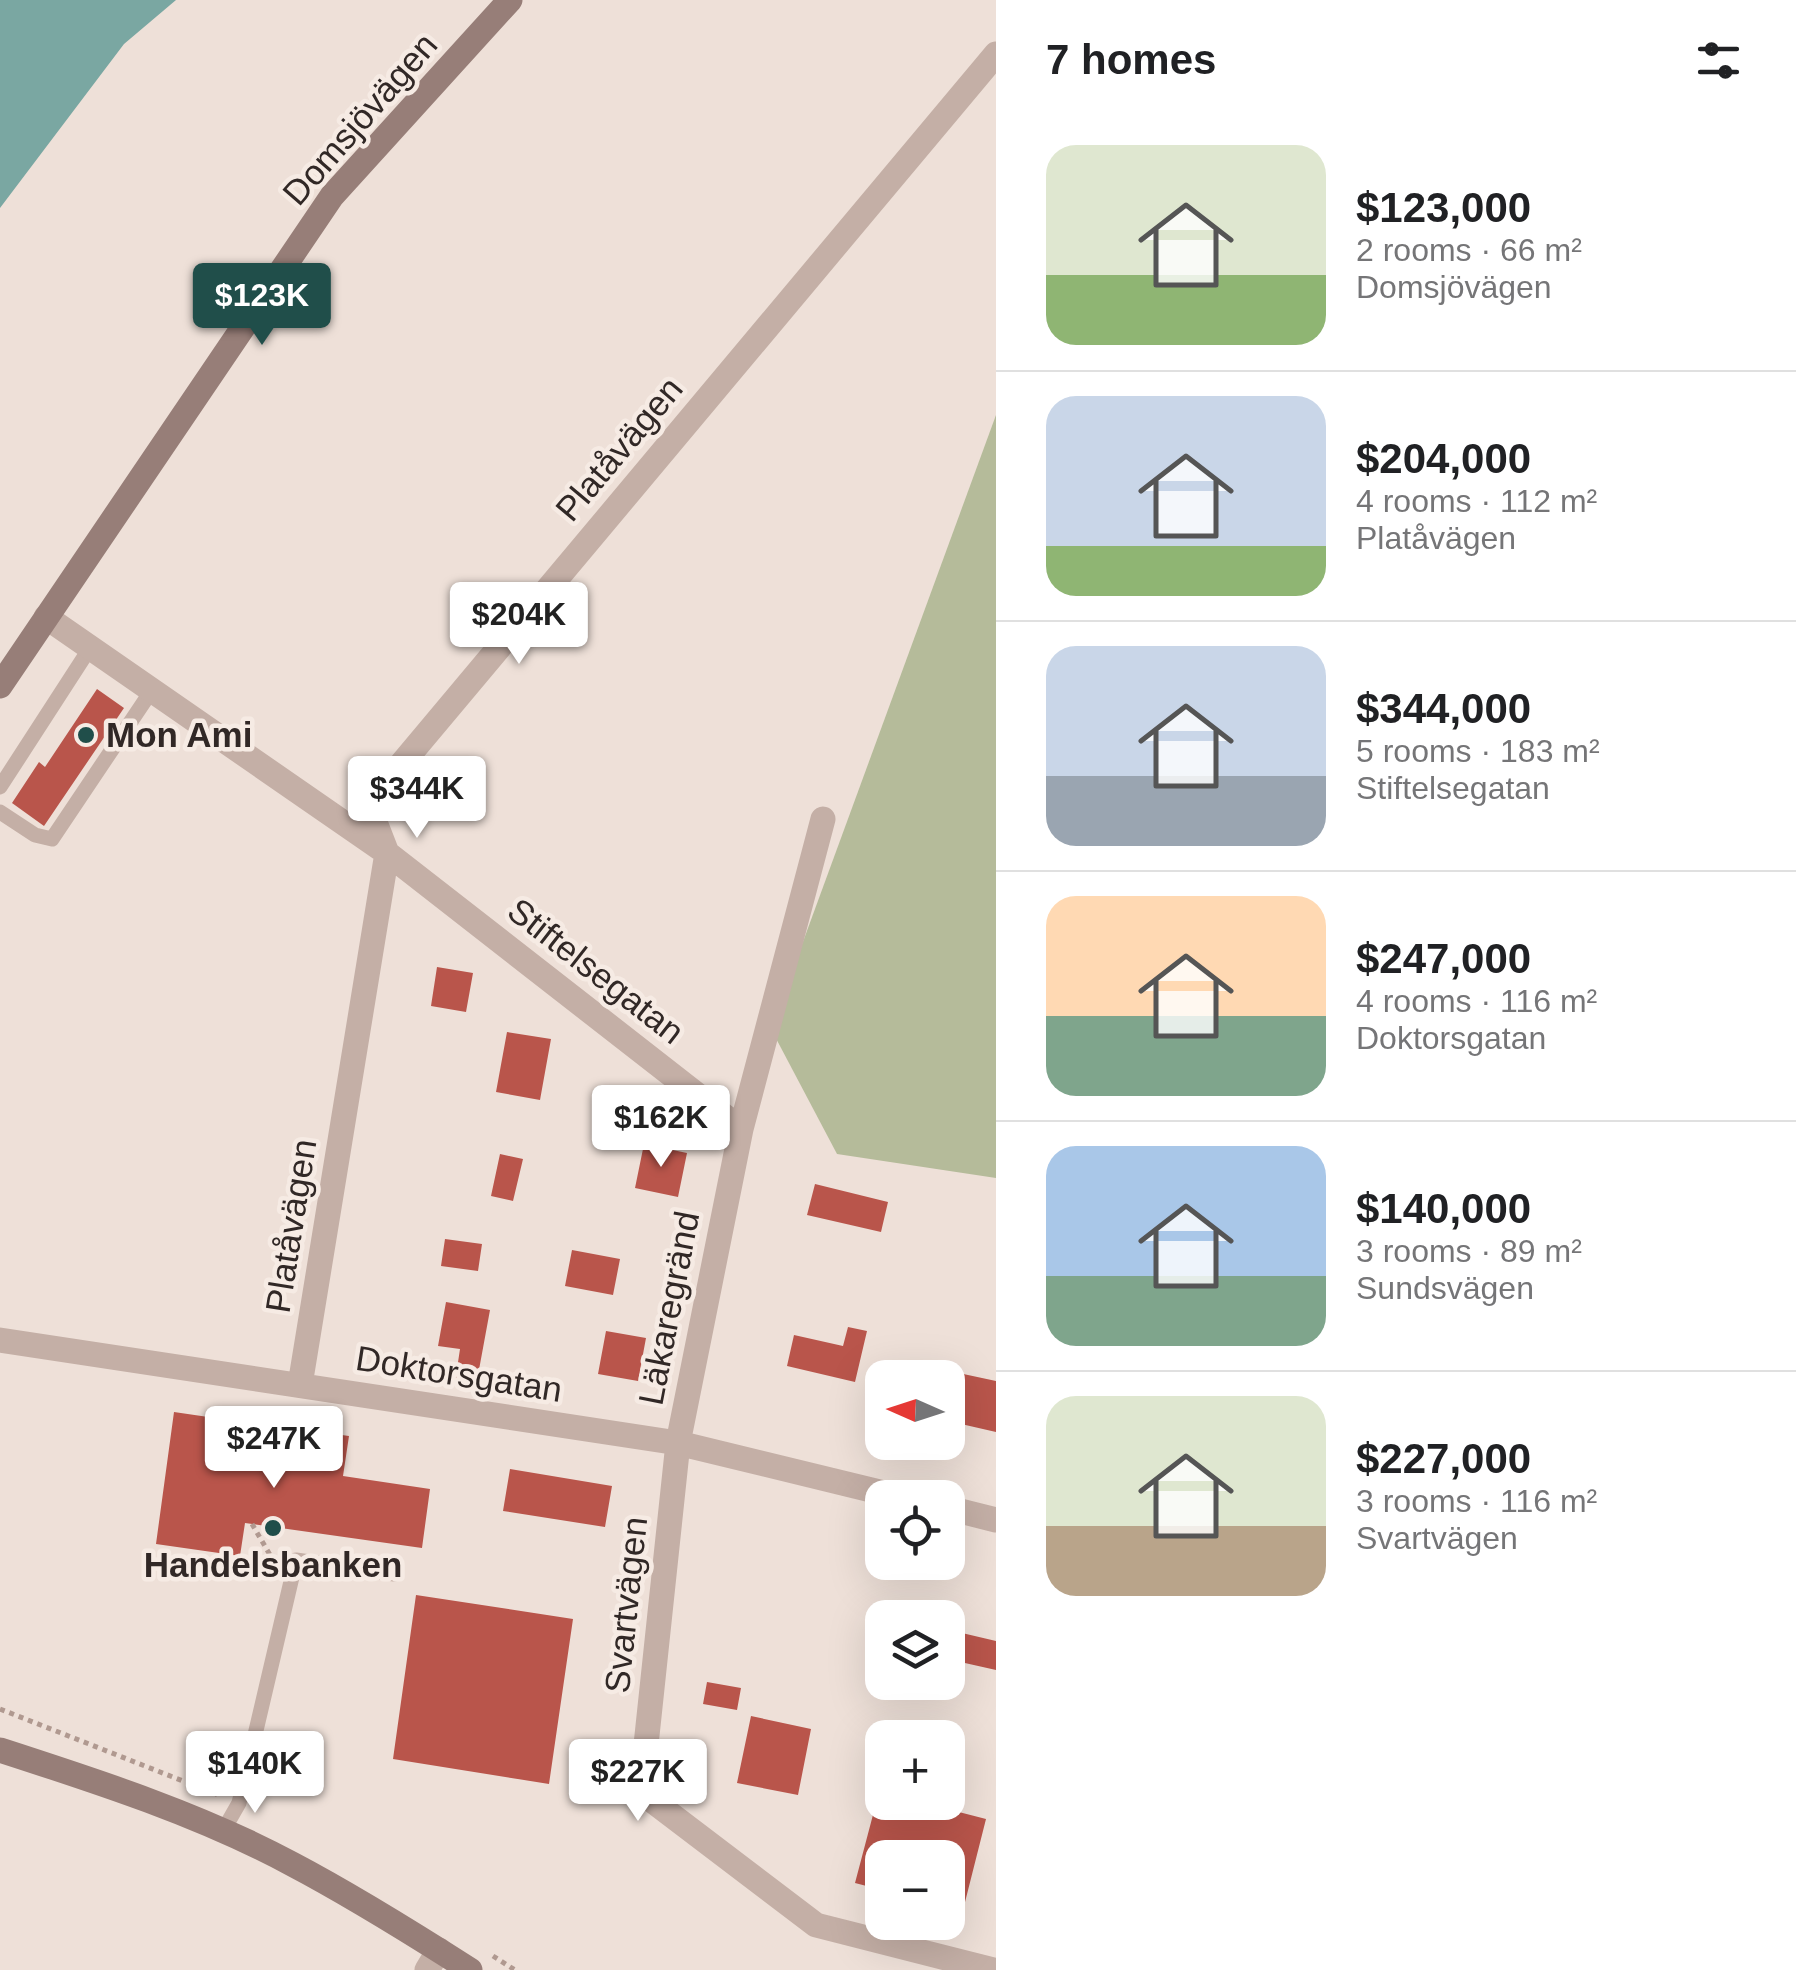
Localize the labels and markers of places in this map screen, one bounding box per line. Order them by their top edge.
pin: $123K [192,263,332,348]
pin: $204K [449,582,589,667]
place label: Mon Ami [106,715,252,754]
marker: Mon Ami [75,724,97,746]
pin: $344K [347,756,487,841]
pin: $162K [591,1085,731,1170]
pin: $247K [204,1406,344,1491]
marker: Handelsbanken [262,1517,284,1539]
place label: Handelsbanken [144,1545,402,1584]
pin: $140K [185,1731,325,1816]
pin: $227K [568,1739,708,1824]

